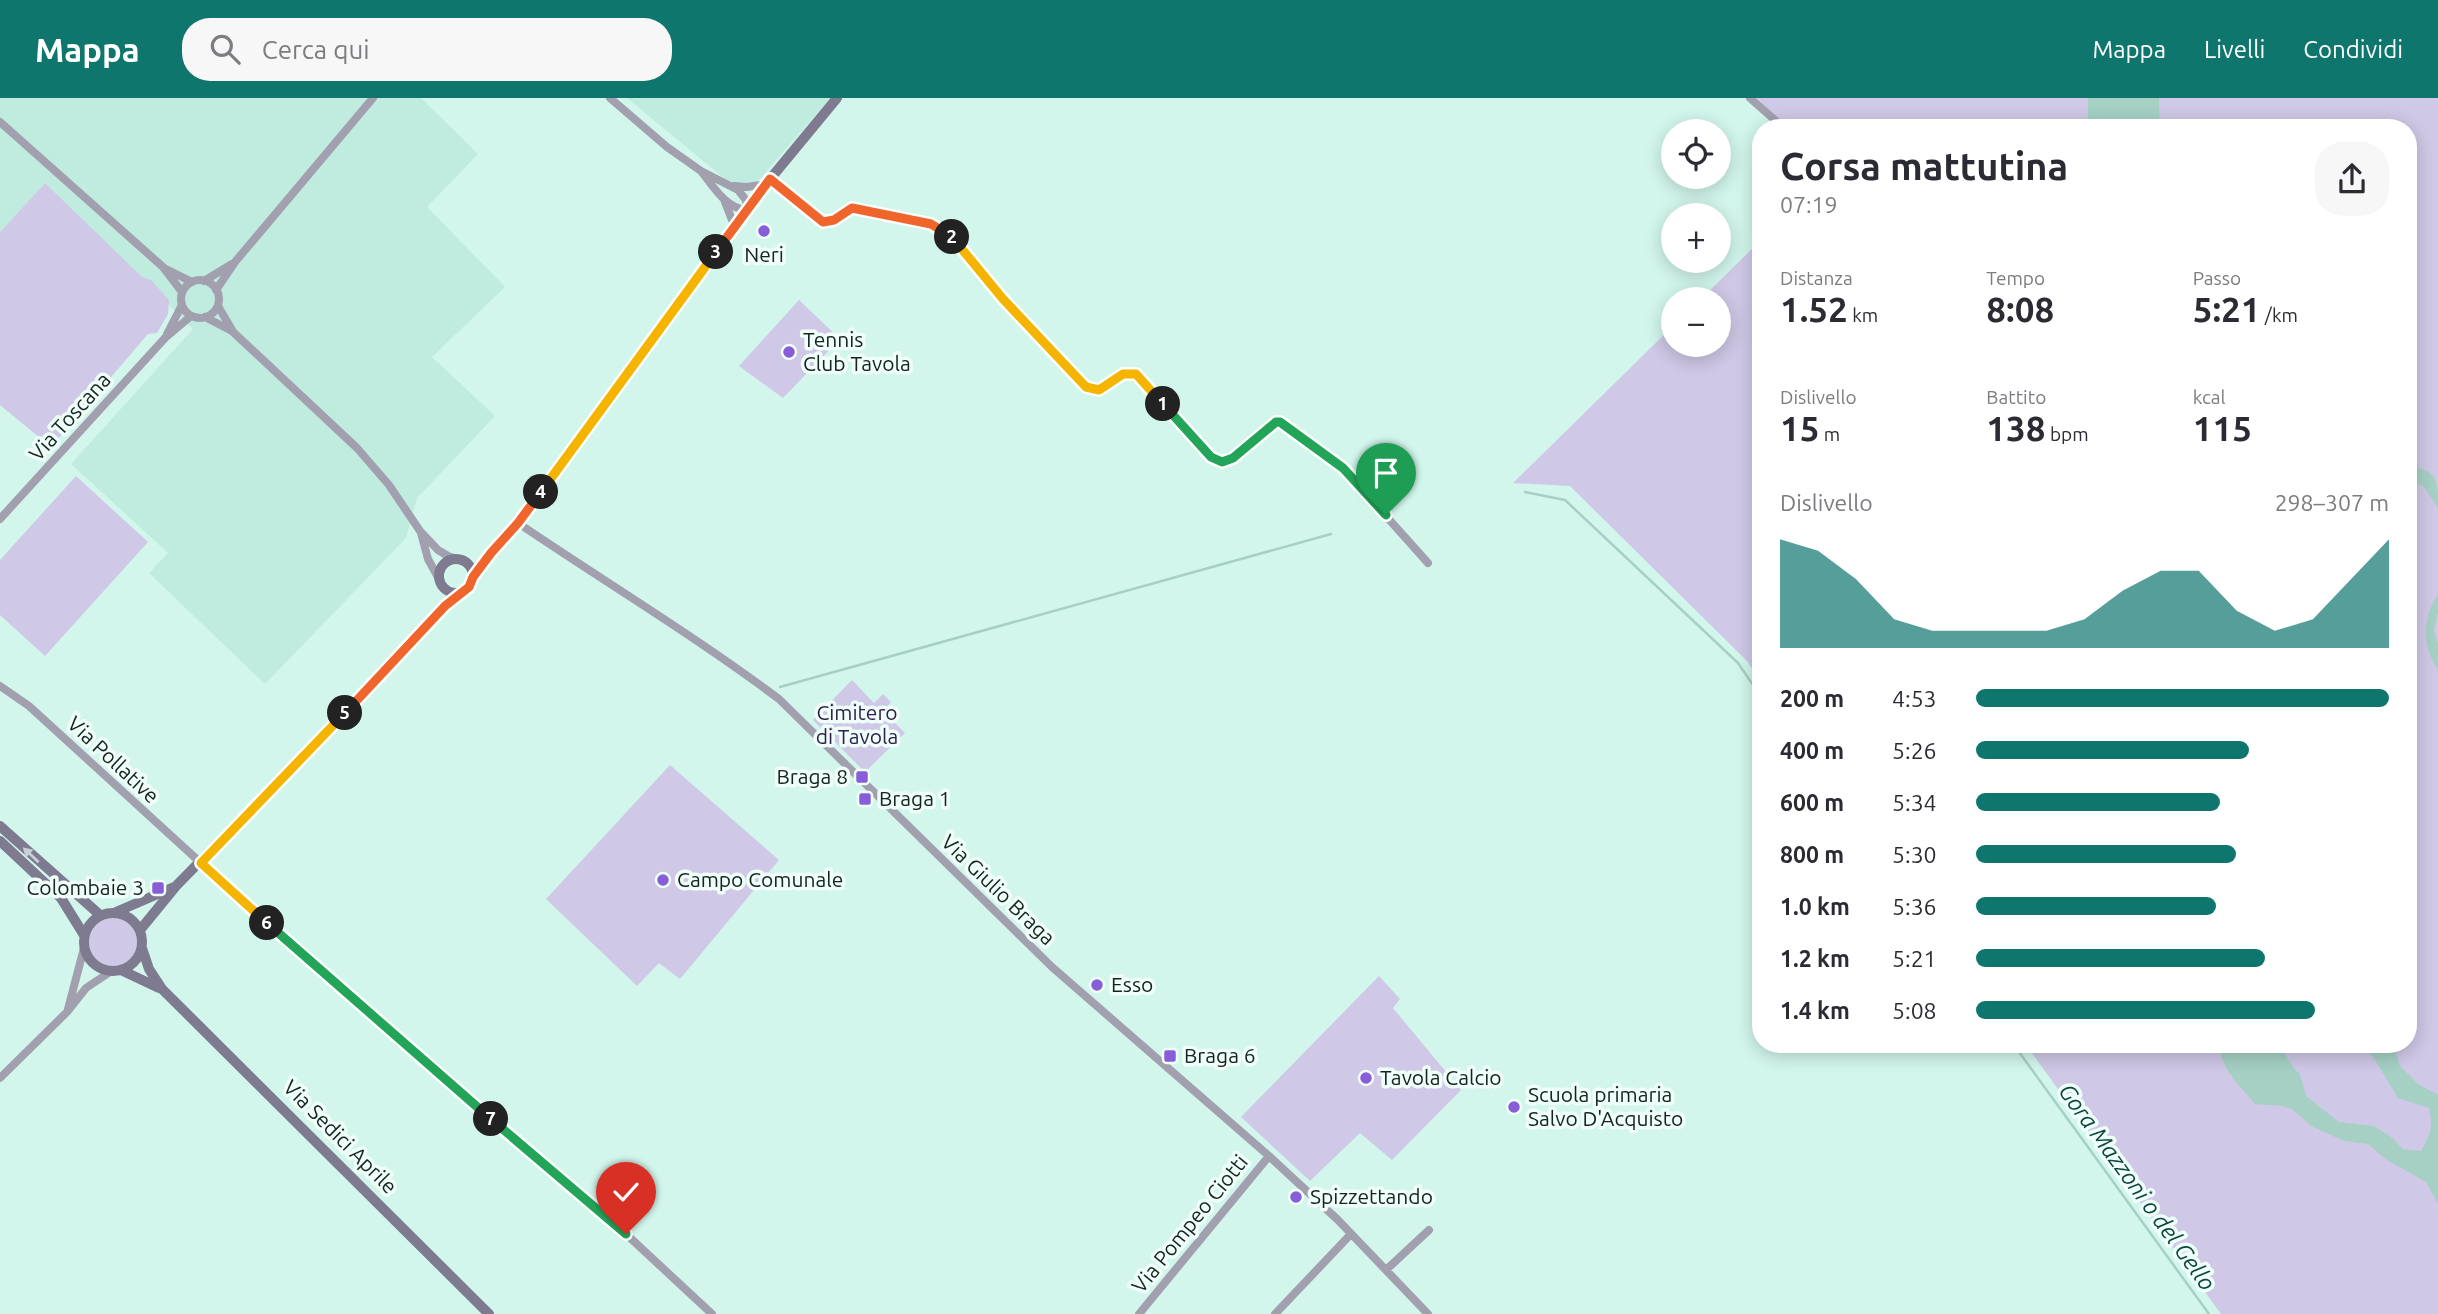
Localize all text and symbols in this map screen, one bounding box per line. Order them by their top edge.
search box [182,18,672,81]
icon: search [206,30,244,68]
text: Mappa [35,31,140,68]
text: Cerca qui [262,35,370,64]
text: Mappa [2092,36,2166,63]
text: Livelli [2204,36,2265,63]
text: Condividi [2303,36,2403,63]
map controls [1661,119,1731,357]
button: locate [1661,119,1731,189]
button: share [2315,142,2389,216]
text: Corsa mattutina [1780,145,2068,187]
text: 07:19 [1780,192,1838,217]
button: + [1661,203,1731,273]
pin: 2 [934,220,970,254]
marker: Neri [756,223,772,239]
text: 2 [946,225,957,247]
pin: 3 [698,234,734,270]
text: 3 [710,240,721,262]
place label: Neri [744,242,784,266]
text: Distanza [1780,267,1853,289]
text: Tempo [1986,267,2045,289]
text: Passo [2193,267,2241,289]
button: − [1661,287,1731,357]
text: 1.52 [1780,289,1848,329]
text: 8:08 [1986,289,2054,329]
text: 5:21 [2193,289,2261,329]
text: km [1848,304,1878,326]
text: /km [2261,304,2298,326]
place label: Tennis Club Tavola [803,327,911,375]
marker: Tennis Club Tavola [781,344,797,360]
street label: Via Toscana [24,367,115,465]
pin: 1 [1146,386,1180,422]
text: Dislivello [1780,386,1857,408]
text: Battito [1986,386,2046,408]
text: kcal [2193,386,2225,408]
text: 1 [1157,392,1168,414]
text: 15 [1780,408,1819,448]
text: 138 [1986,408,2046,448]
text: 115 [2193,408,2252,448]
text: m [1819,423,1840,445]
text: bpm [2046,423,2089,445]
pin [1356,443,1416,515]
icon: arrive [1367,454,1405,492]
pin: 4 [524,474,558,510]
text: 4 [535,480,546,502]
text: Dislivello [1780,490,1873,515]
text: 298–307 m [2275,490,2389,515]
text: 200 m [1780,686,1844,711]
text: 4:53 [1892,686,1937,711]
pin: 5 [328,696,362,730]
park label: Cimitero di Tavola [816,700,898,748]
text: 5 [339,701,350,723]
street label: Via Pollative [63,711,164,808]
text: 400 m [1780,738,1844,763]
text: 5:26 [1892,738,1937,763]
place label: Braga 8 [776,764,848,788]
marker: Braga 8 [854,769,870,785]
place label: Braga 1 [879,786,951,810]
text: 600 m [1780,790,1844,815]
text: 5:34 [1892,790,1937,815]
marker: Braga 1 [857,791,873,807]
street label: Via Giulio Braga [937,829,1060,949]
text: 800 m [1780,842,1844,867]
text: 5:30 [1892,842,1937,867]
one-way arrow [23,847,40,863]
place label: Campo Comunale [677,867,843,891]
marker: Campo Comunale [655,872,671,888]
place label: Colombaie 3 [27,875,144,899]
marker: Colombaie 3 [150,880,166,896]
text: 1.0 km [1780,894,1850,919]
text: 5:36 [1892,894,1937,919]
pin: 6 [250,906,284,940]
text: 6 [261,911,272,933]
text: 1.2 km [1780,946,1850,971]
text: 5:21 [1892,946,1937,971]
place label: Esso [1111,972,1153,996]
marker: Esso [1089,977,1105,993]
text: 1.4 km [1780,998,1850,1023]
text: 5:08 [1892,998,1937,1023]
place label: Braga 6 [1184,1043,1256,1067]
marker: Braga 6 [1162,1048,1178,1064]
place label: Tavola Calcio [1380,1065,1502,1089]
marker: Tavola Calcio [1358,1070,1374,1086]
street label: Via Sedici Aprile [279,1075,402,1198]
water label: Gora Mazzoni o del Gello [2054,1079,2221,1295]
place label: Scuola primaria Salvo D'Acquisto [1528,1082,1683,1130]
marker: Scuola primaria Salvo D'Acquisto [1506,1099,1522,1115]
pin: 7 [474,1102,508,1136]
text: 7 [485,1107,496,1129]
street label: Via Pompeo Ciotti [1126,1150,1252,1297]
pin [596,1162,656,1234]
icon: check [607,1173,645,1211]
place label: Spizzettando [1310,1184,1433,1208]
marker: Spizzettando [1288,1189,1304,1205]

